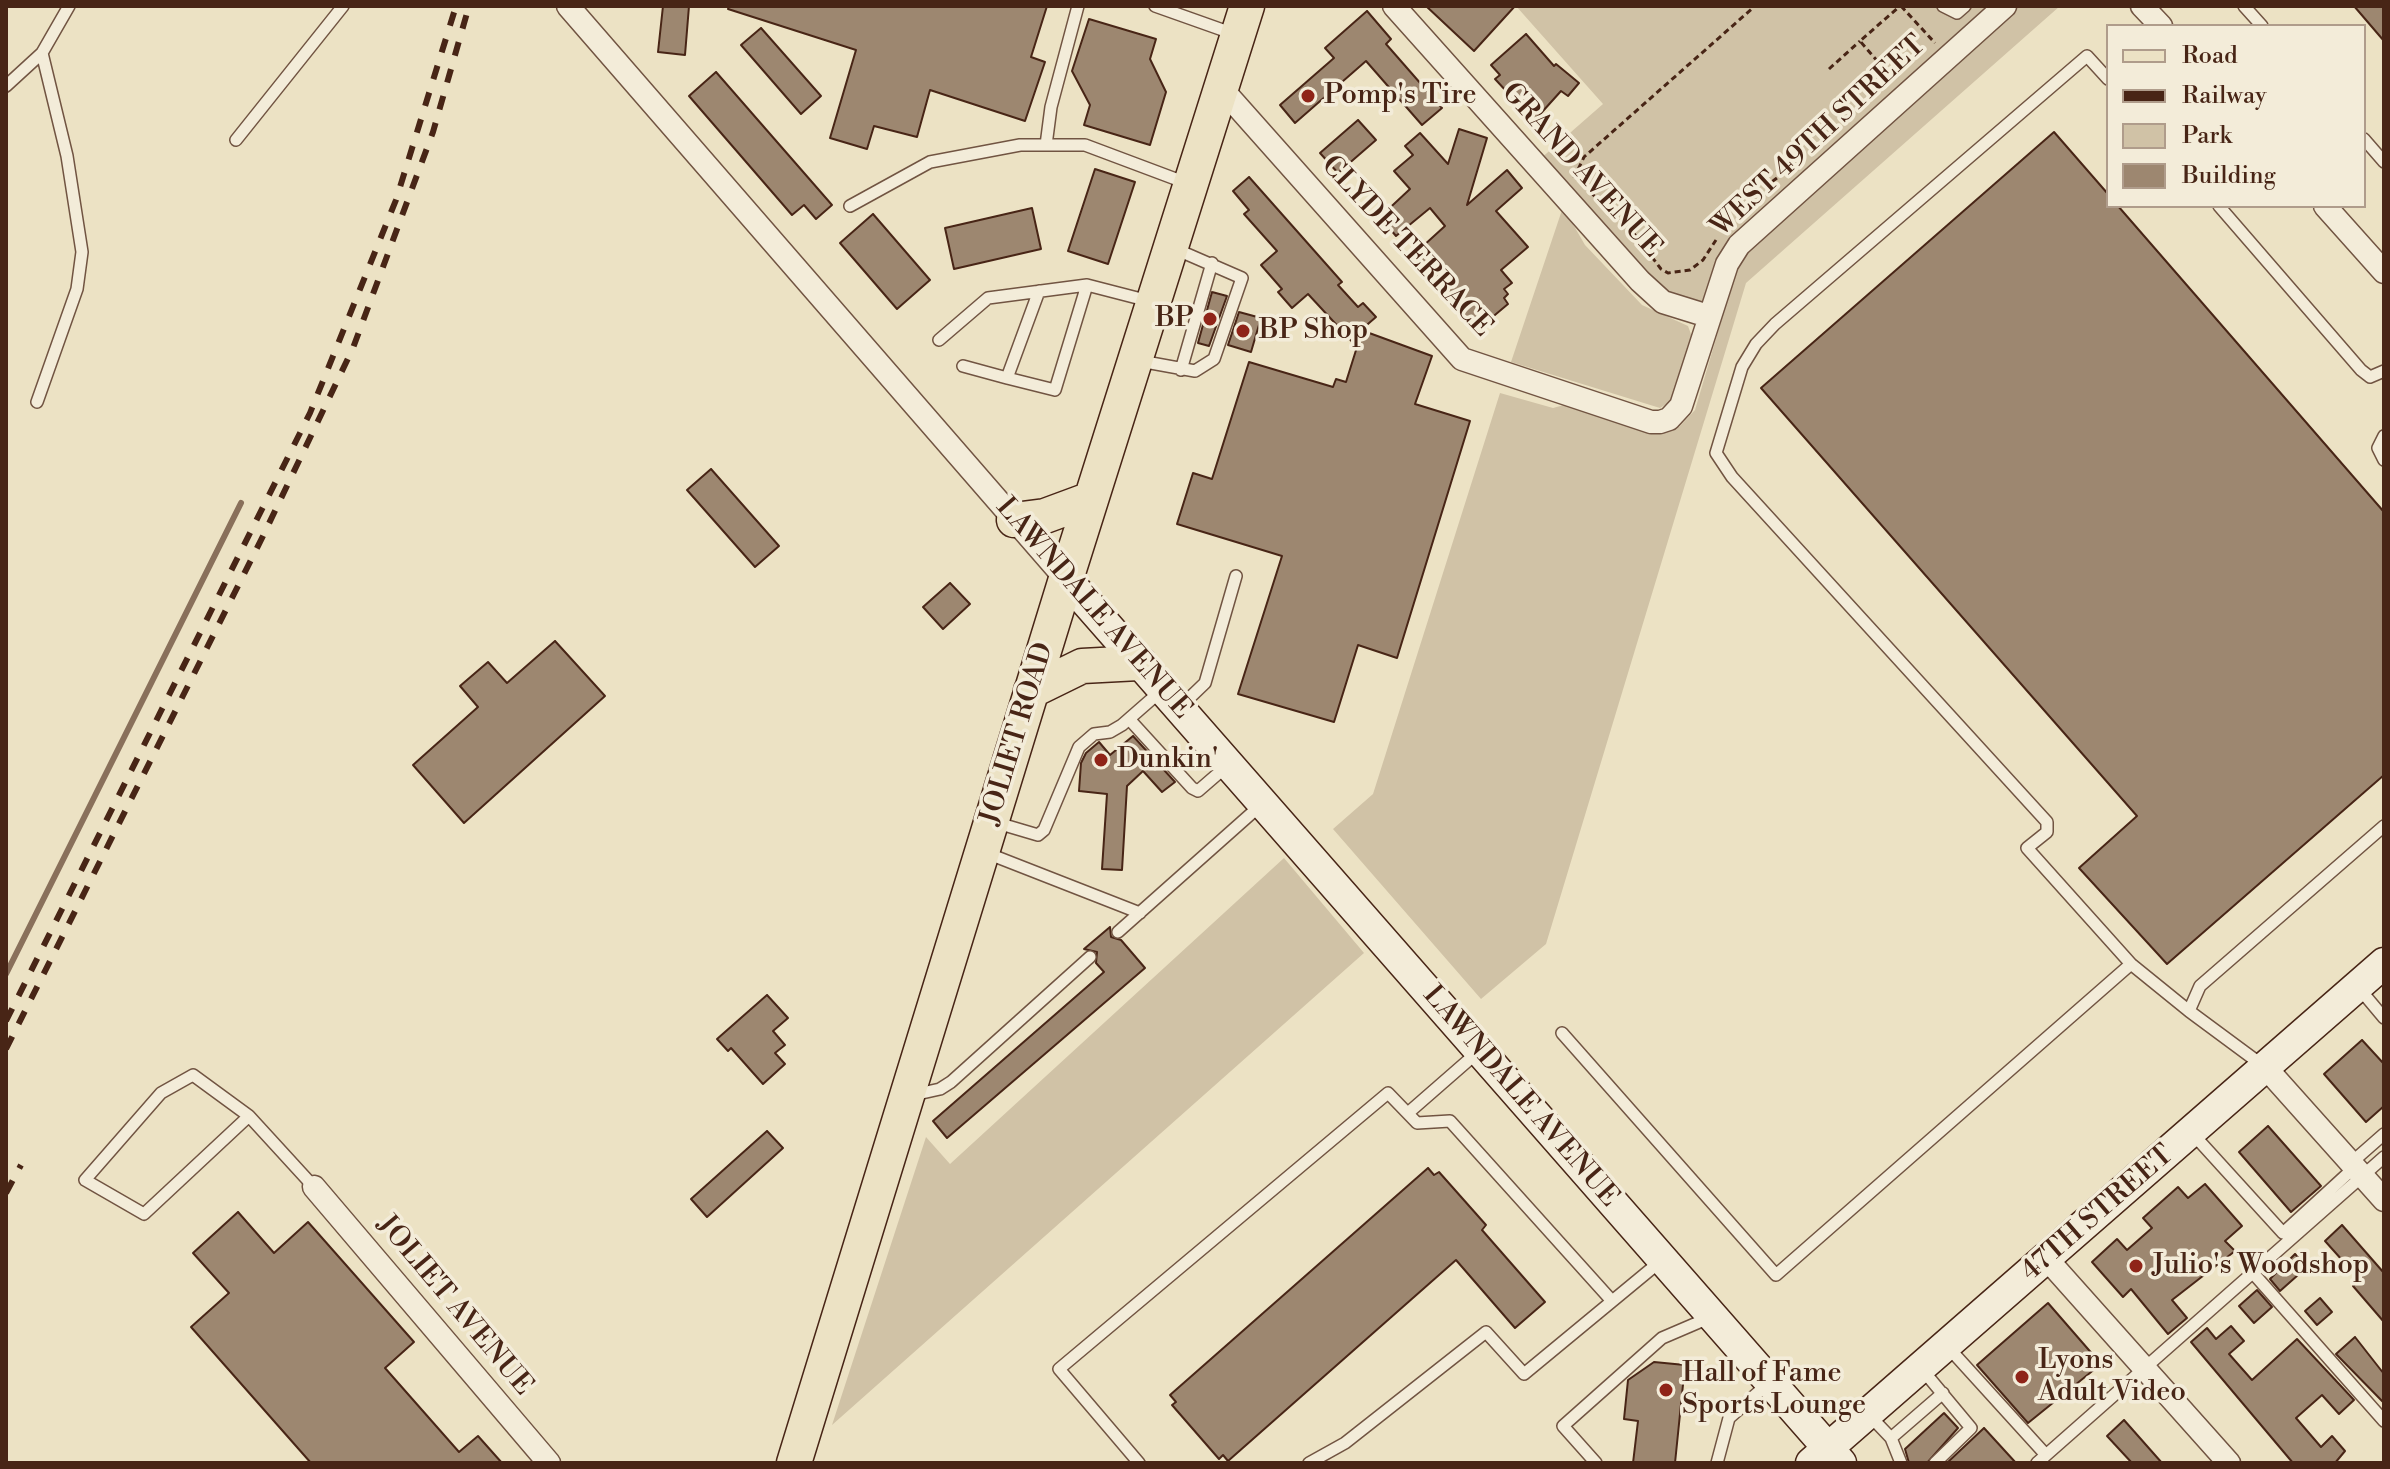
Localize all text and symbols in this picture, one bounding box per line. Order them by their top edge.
legend [2106,24,2366,208]
street label: WEST 49TH STREET [1705,29,1933,245]
text: Road [2182,41,2238,71]
street label: GRAND AVENUE [1494,77,1668,265]
place label: Pomp's Tire [1324,79,1477,113]
text: Railway [2182,81,2267,111]
marker: Pomp's Tire [1299,87,1317,105]
text: Park [2182,121,2232,151]
street label: CLYDE TERRACE [1313,149,1499,345]
text: Building [2182,161,2276,191]
place label: BP [1155,302,1194,336]
marker: BP [1201,310,1219,328]
place label: BP Shop [1259,314,1368,348]
marker: BP Shop [1234,322,1252,340]
street label: LAWNDALE AVENUE [988,492,1198,726]
street label: JOLIET ROAD [974,639,1062,829]
place label: Dunkin' [1117,743,1218,777]
marker: Dunkin' [1092,751,1110,769]
street label: LAWNDALE AVENUE [1415,980,1625,1214]
street label: 47TH STREET [2015,1139,2181,1289]
street label: JOLIET AVENUE [369,1209,539,1403]
place label: Julio's Woodshop [2152,1249,2369,1283]
marker: Julio's Woodshop [2127,1257,2145,1275]
place label: Lyons Adult Video [2038,1344,2186,1410]
place label: Hall of Fame Sports Lounge [1682,1357,1866,1423]
marker: Lyons Adult Video [2013,1368,2031,1386]
marker: Hall of Fame Sports Lounge [1657,1381,1675,1399]

